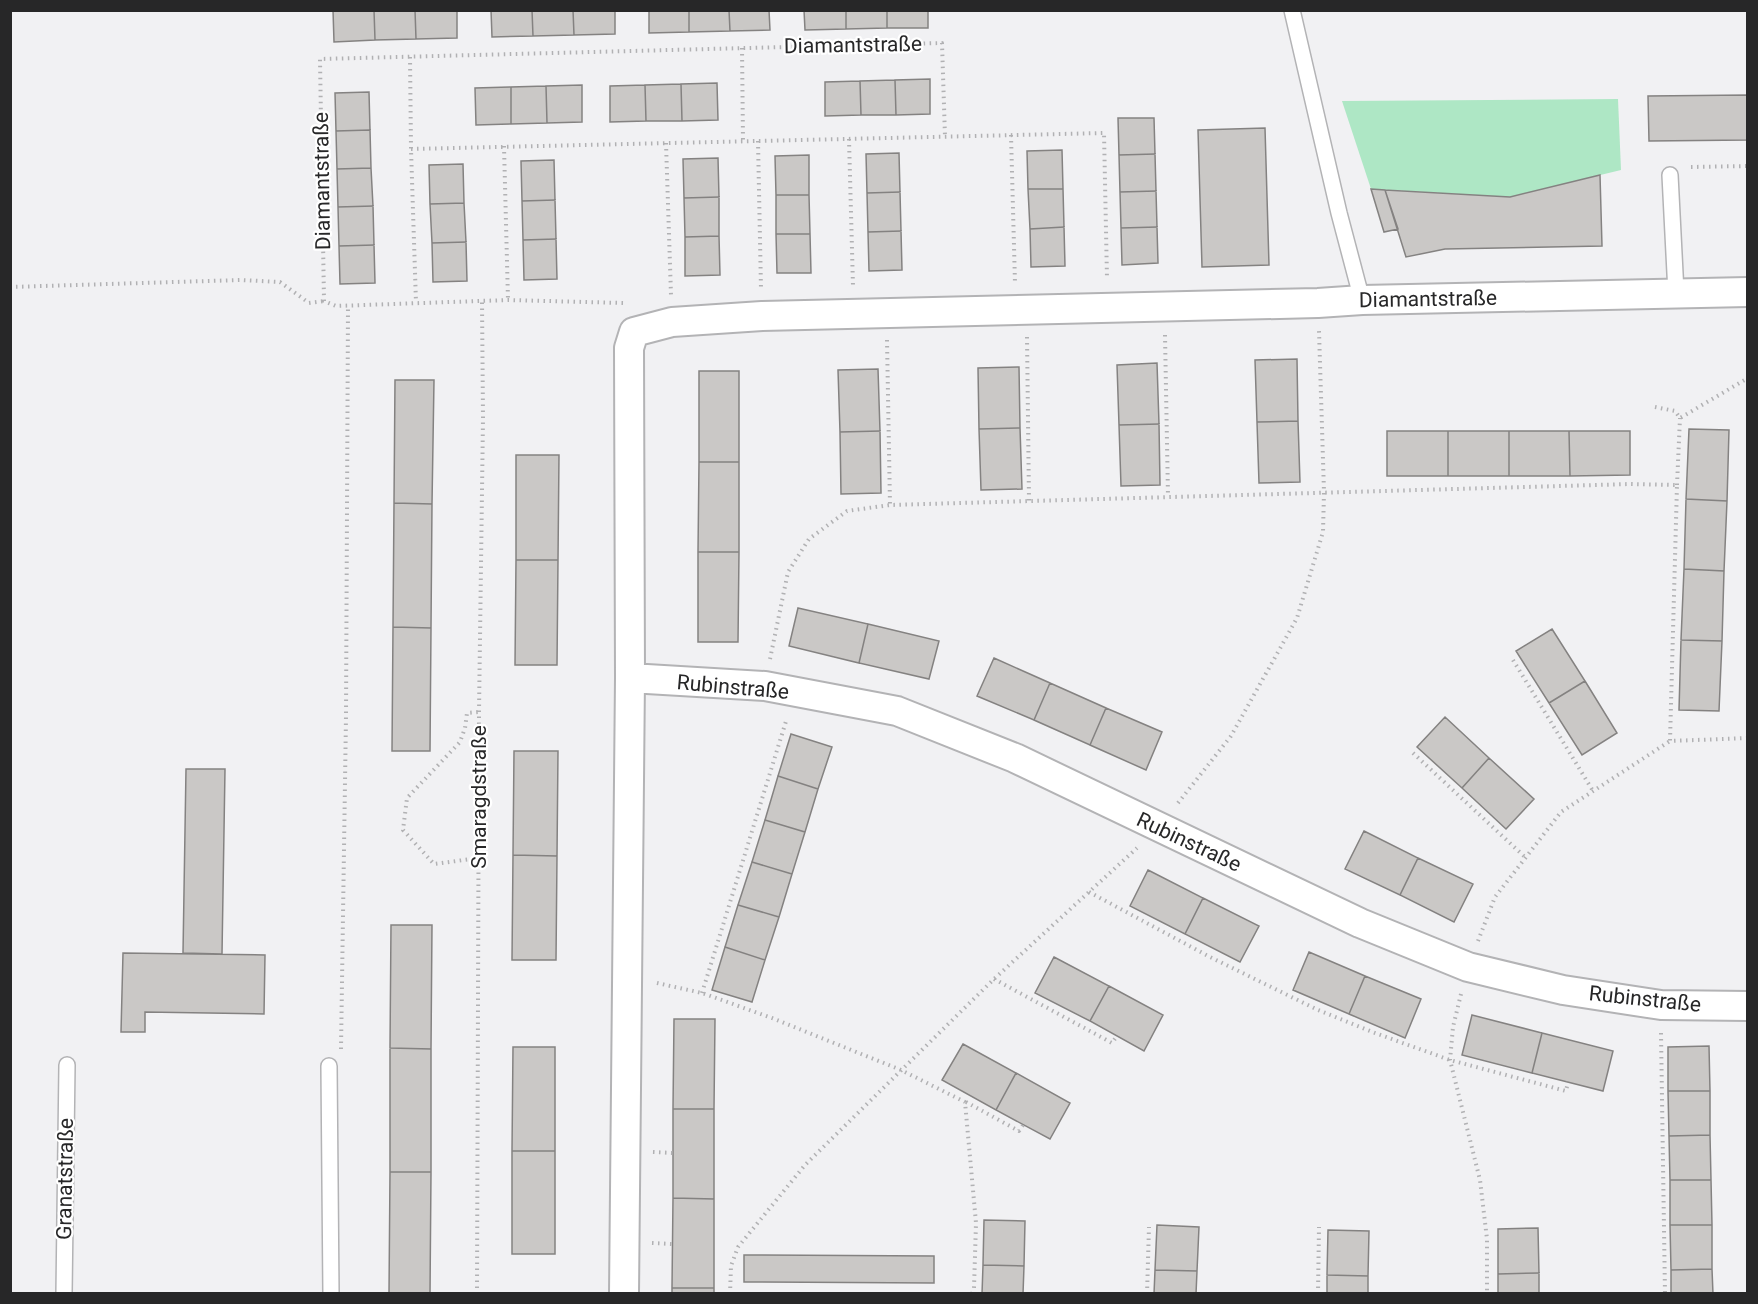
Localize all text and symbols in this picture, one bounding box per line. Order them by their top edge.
street label: Diamantstraße [784,32,922,58]
street label: Diamantstraße [309,112,335,250]
street label: Diamantstraße [1359,286,1497,312]
street label: Rubinstraße [676,670,790,704]
street label: Smaragdstraße [467,725,491,869]
street label: Rubinstraße [1133,807,1245,877]
street label: Rubinstraße [1588,981,1702,1017]
street label: Granatstraße [52,1118,78,1240]

